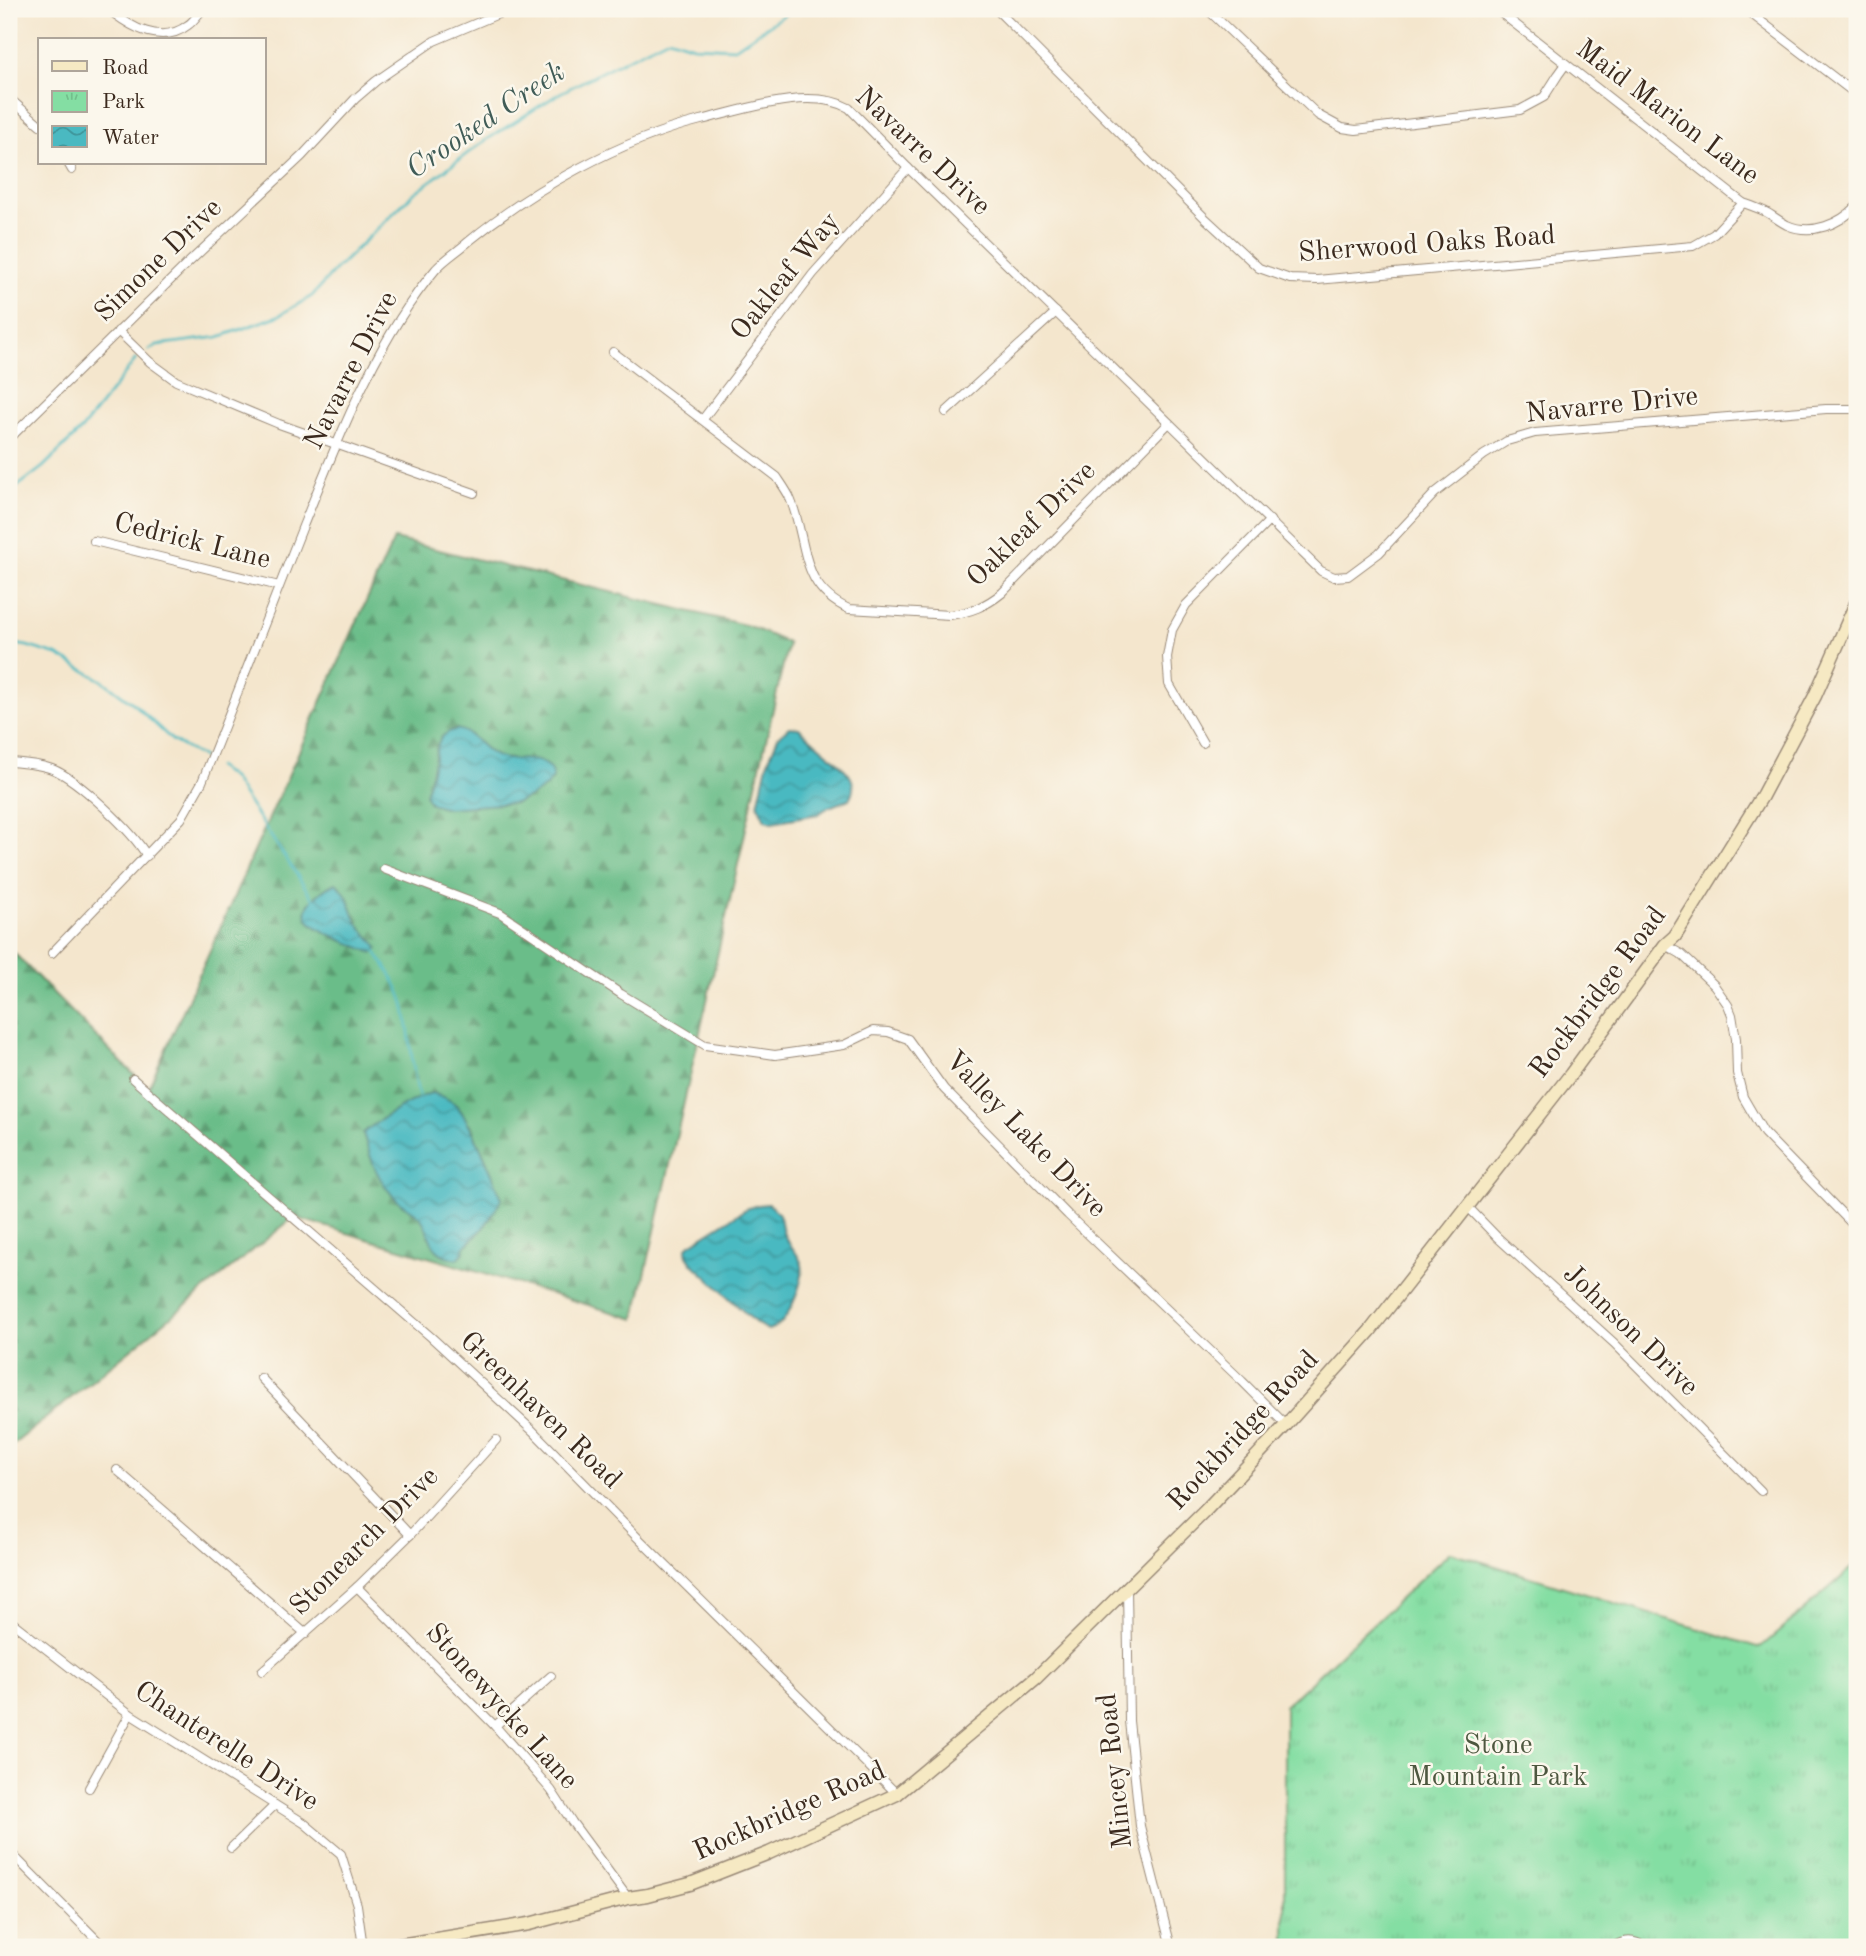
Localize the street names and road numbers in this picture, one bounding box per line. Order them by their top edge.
street label: Maid Marion Lane [1570,35,1764,191]
street label: Navarre Drive [849,83,995,221]
street label: Simone Drive [90,194,228,328]
street label: Oakleaf Way [726,208,846,346]
street label: Sherwood Oaks Road [1297,222,1557,268]
street label: Navarre Drive [300,287,404,455]
street label: Navarre Drive [1524,383,1700,429]
street label: Oakleaf Drive [962,457,1102,593]
street label: Cedrick Lane [111,509,273,575]
street label: Rockbridge Road [1526,902,1672,1084]
street label: Valley Lake Drive [939,1046,1111,1224]
street label: Johnson Drive [1557,1260,1703,1402]
street label: Greenhaven Road [454,1327,626,1495]
street label: Rockbridge Road [1163,1346,1325,1516]
street label: Stonearch Drive [285,1462,445,1622]
street label: Stonewycke Lane [420,1619,582,1795]
street label: Chanterelle Drive [129,1677,323,1817]
street label: Mincey Road [1094,1692,1138,1850]
street label: Rockbridge Road [690,1757,890,1867]

